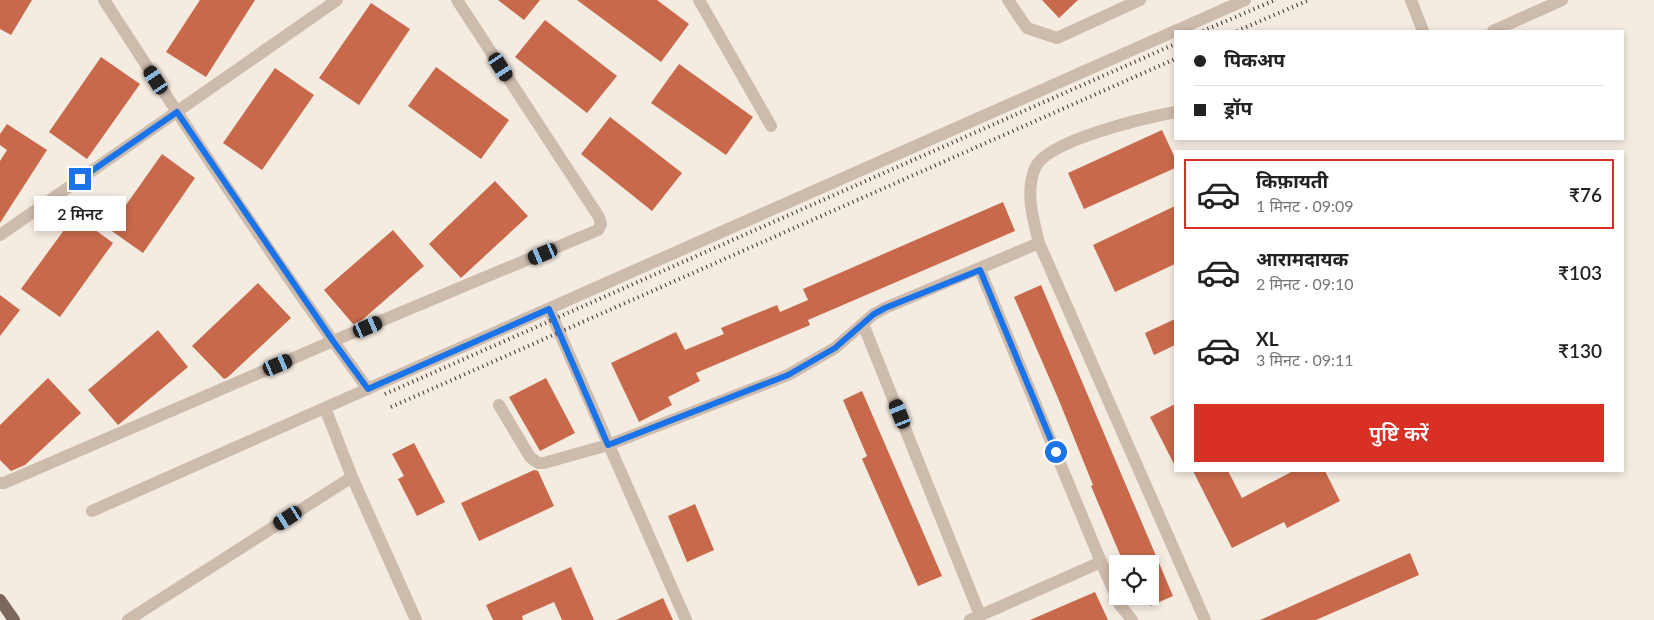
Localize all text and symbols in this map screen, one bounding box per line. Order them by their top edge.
text: पिकअप [1224,48,1285,71]
car [486,50,515,84]
car [141,63,170,97]
text: ड्रॉप [1224,96,1252,119]
route end [69,168,91,190]
text: किफ़ायती [1256,169,1328,192]
icon: car [1196,172,1241,217]
text: ₹76 [1569,183,1602,206]
callout: 2 मिनट [34,196,126,232]
text: 1 मिनट · 09:09 [1256,196,1354,215]
text: 2 मिनट [57,204,103,223]
car [526,241,559,267]
text: आरामदायक [1256,247,1348,270]
icon: car [1196,250,1241,295]
text: ₹103 [1558,261,1602,284]
text: 2 मिनट · 09:10 [1256,274,1354,293]
car [351,314,384,340]
text: XL [1256,327,1279,350]
icon: car [1196,328,1241,373]
text: ₹130 [1558,339,1602,362]
text: 3 मिनट · 09:11 [1256,350,1354,369]
car [261,352,294,378]
car [887,397,912,431]
button: पुष्टि करें [1194,404,1604,462]
route start [1045,441,1067,463]
car [271,504,304,532]
map controls [1109,555,1159,605]
button: locate [1109,555,1159,605]

